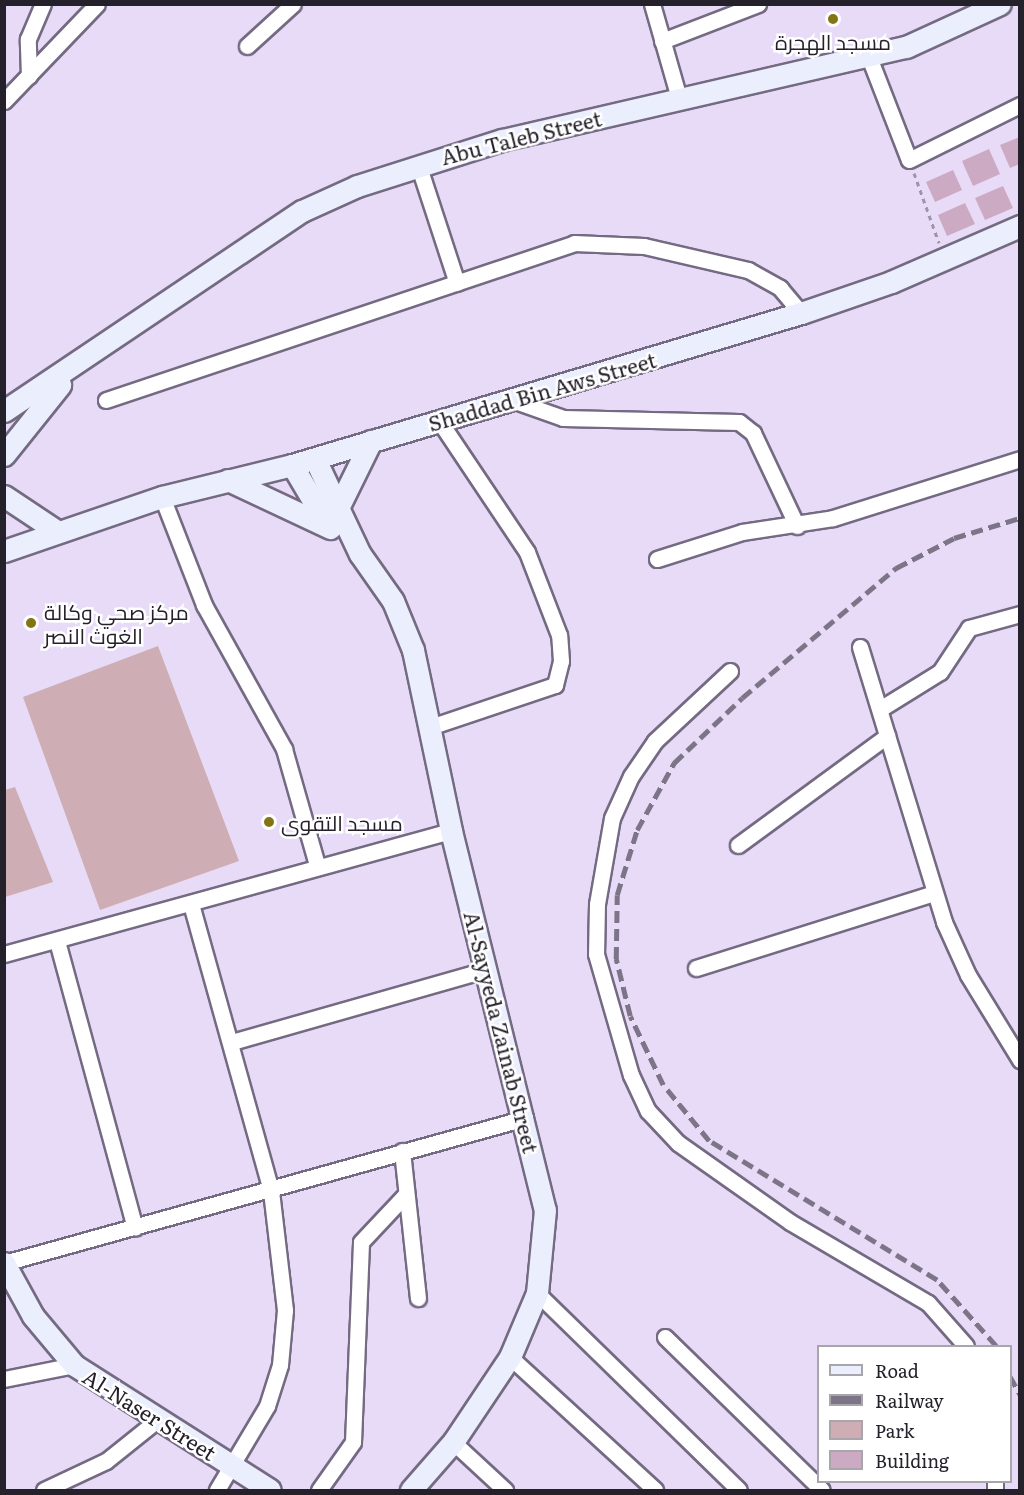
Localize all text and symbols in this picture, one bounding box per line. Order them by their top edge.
marker: مسجد الهجرة [826,12,840,26]
place label: مسجد الهجرة [775,28,891,54]
street label: Abu Taleb Street [438,105,604,169]
street label: Shaddad Bin Aws Street [425,346,659,436]
place label: مركز صحي وكالة الغوث النصر [44,598,189,648]
marker: مركز صحي وكالة الغوث النصر [22,614,40,632]
place label: مسجد التقوى [281,809,403,835]
marker: مسجد التقوى [262,815,276,829]
street label: Al-Sayyeda Zainab Street [460,908,544,1156]
legend [817,1345,1012,1483]
text: Road [875,1357,919,1384]
street label: Al-Naser Street [79,1363,221,1465]
text: Railway [875,1387,944,1414]
text: Park [875,1417,914,1444]
text: Building [875,1447,949,1474]

